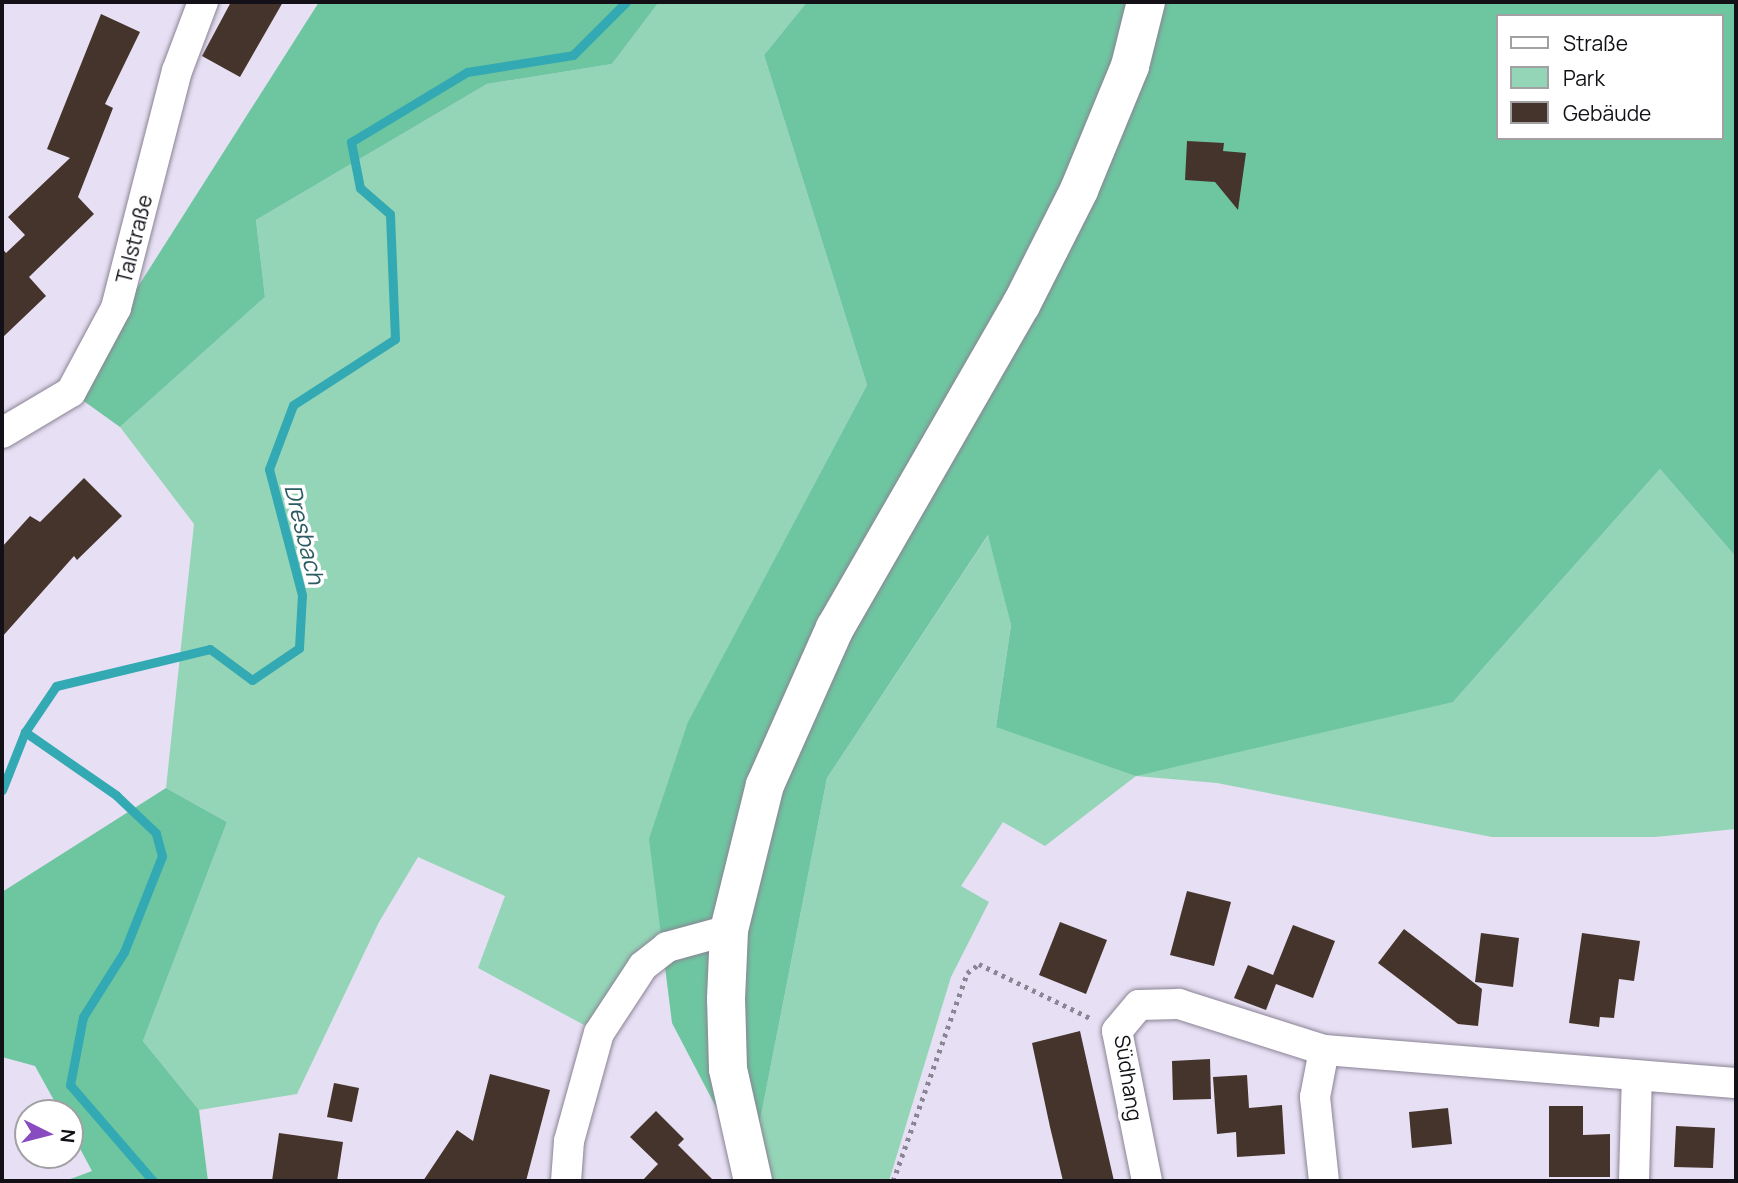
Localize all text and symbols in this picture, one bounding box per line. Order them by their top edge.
legend [1496,14,1724,140]
text: Straße [1563,29,1628,57]
text: Park [1563,64,1605,92]
text: Gebäude [1563,99,1651,127]
street label: Talstraße [111,192,157,286]
water label: Dresbach [279,481,331,587]
street label: Südhang [1110,1033,1148,1123]
north arrow [14,1099,84,1169]
text: N [54,1128,82,1144]

